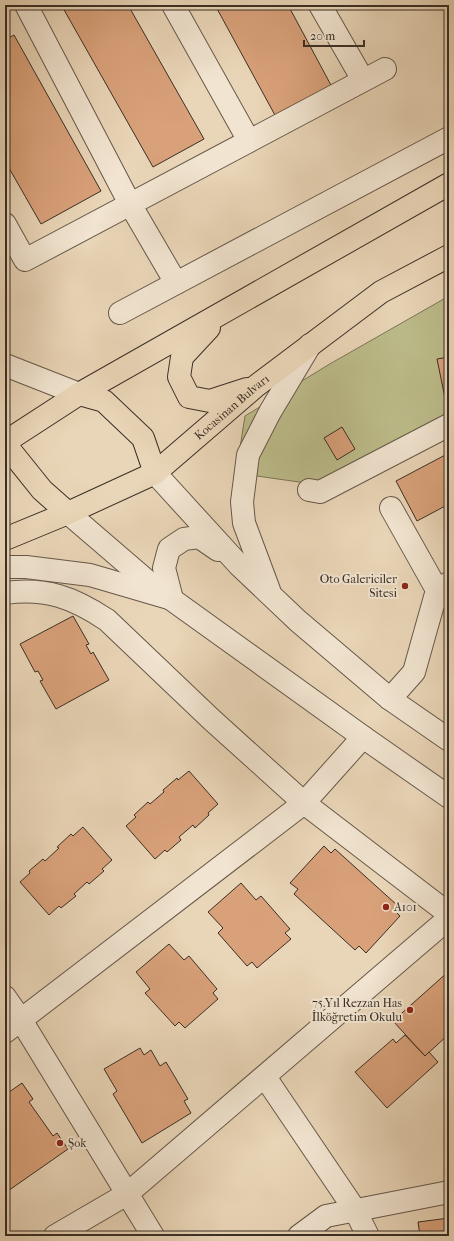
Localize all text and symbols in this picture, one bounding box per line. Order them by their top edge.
scale bar [304,22,364,48]
text: 20 m [310,29,335,43]
street label: Kocasinan Bulvarı [192,371,272,443]
place label: Oto Galericiler Sitesi [320,572,398,600]
marker: Oto Galericiler Sitesi [400,581,410,591]
place label: A101 [393,900,417,914]
marker: A101 [381,902,391,912]
place label: 75.Yıl Rezzan Has İlköğretim Okulu [312,996,403,1024]
marker: 75.Yıl Rezzan Has İlköğretim Okulu [405,1005,415,1015]
place label: Şok [68,1136,87,1150]
marker: Şok [55,1138,65,1148]

